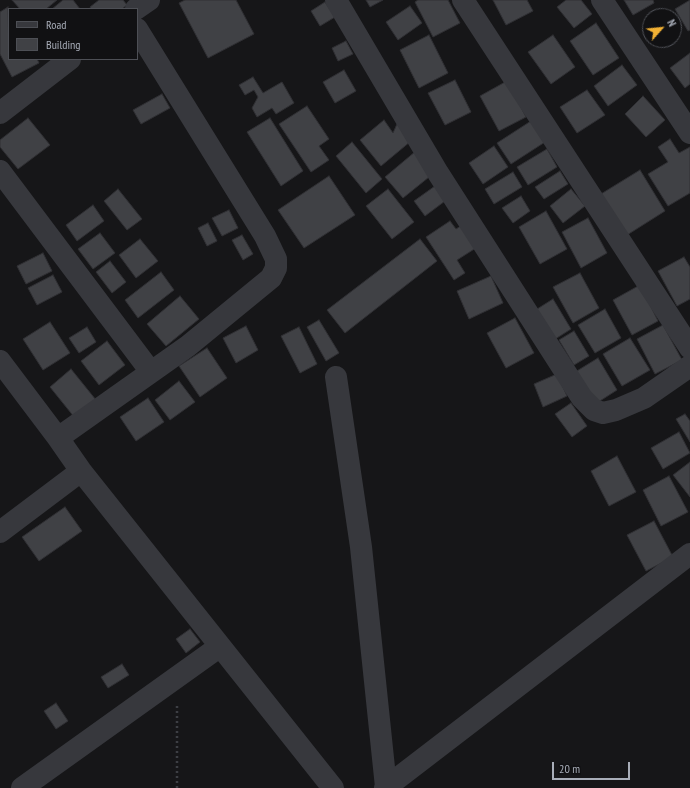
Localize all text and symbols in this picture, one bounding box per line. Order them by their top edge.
legend [8,8,138,60]
north arrow [642,8,682,48]
text: Road [46,17,66,32]
text: N [664,17,679,29]
text: Building [46,37,81,52]
scale bar [554,754,632,780]
text: 20 m [559,761,580,776]

